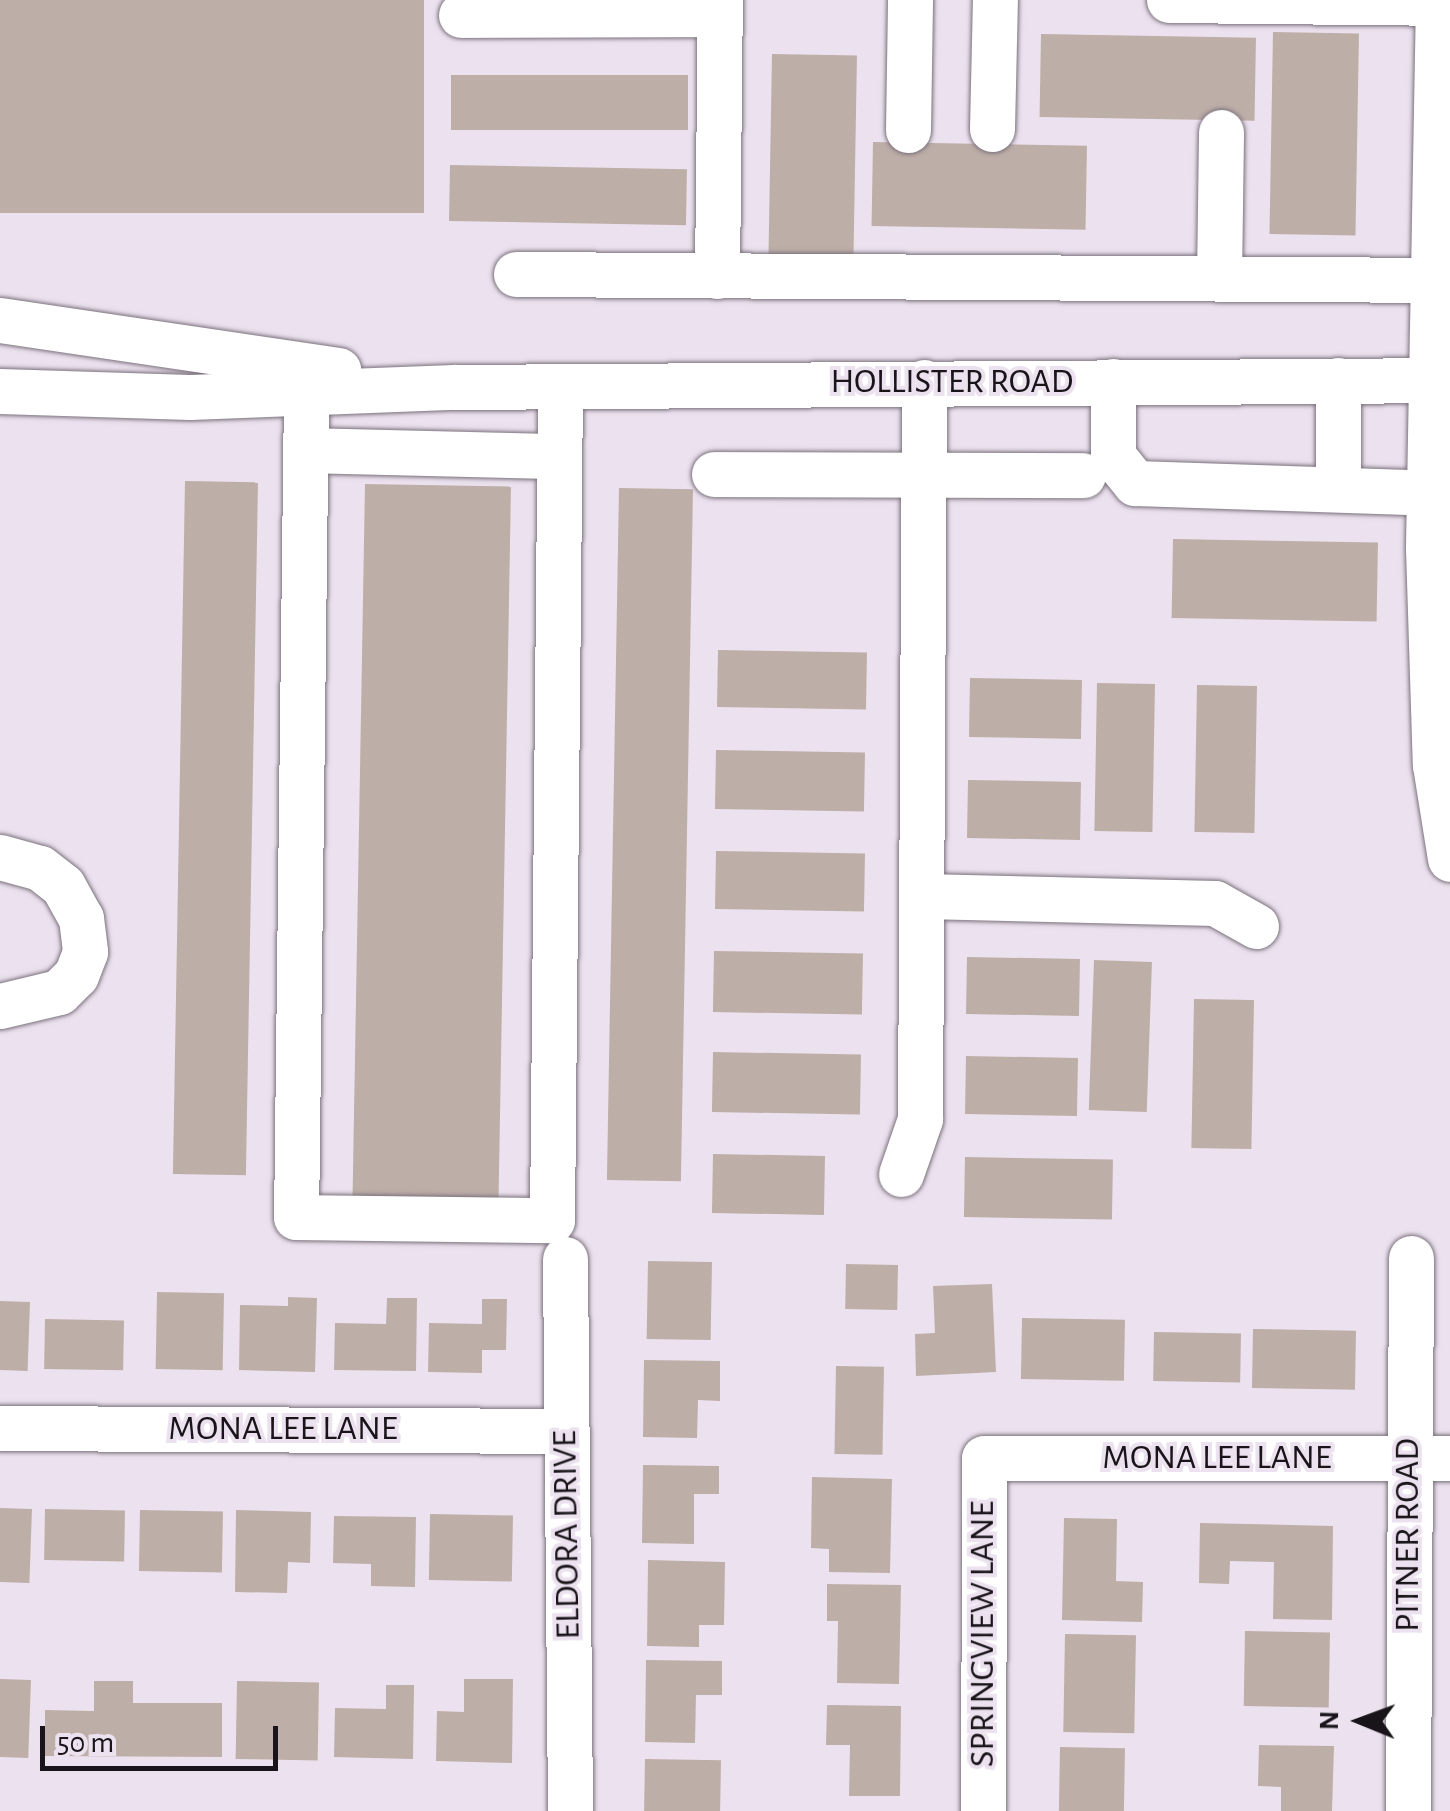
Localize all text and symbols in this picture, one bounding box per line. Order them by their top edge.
street label: HOLLISTER ROAD [831,361,1073,403]
street label: MONA LEE LANE [168,1408,398,1450]
street label: ELDORA DRIVE [544,1430,590,1640]
street label: MONA LEE LANE [1102,1437,1332,1479]
street label: PITNER ROAD [1387,1438,1429,1632]
street label: SPRINGVIEW LANE [962,1501,1004,1767]
north arrow [1310,1671,1410,1771]
scale bar [45,1706,282,1768]
text: N [1316,1710,1344,1730]
text: 50 m [57,1728,114,1758]

